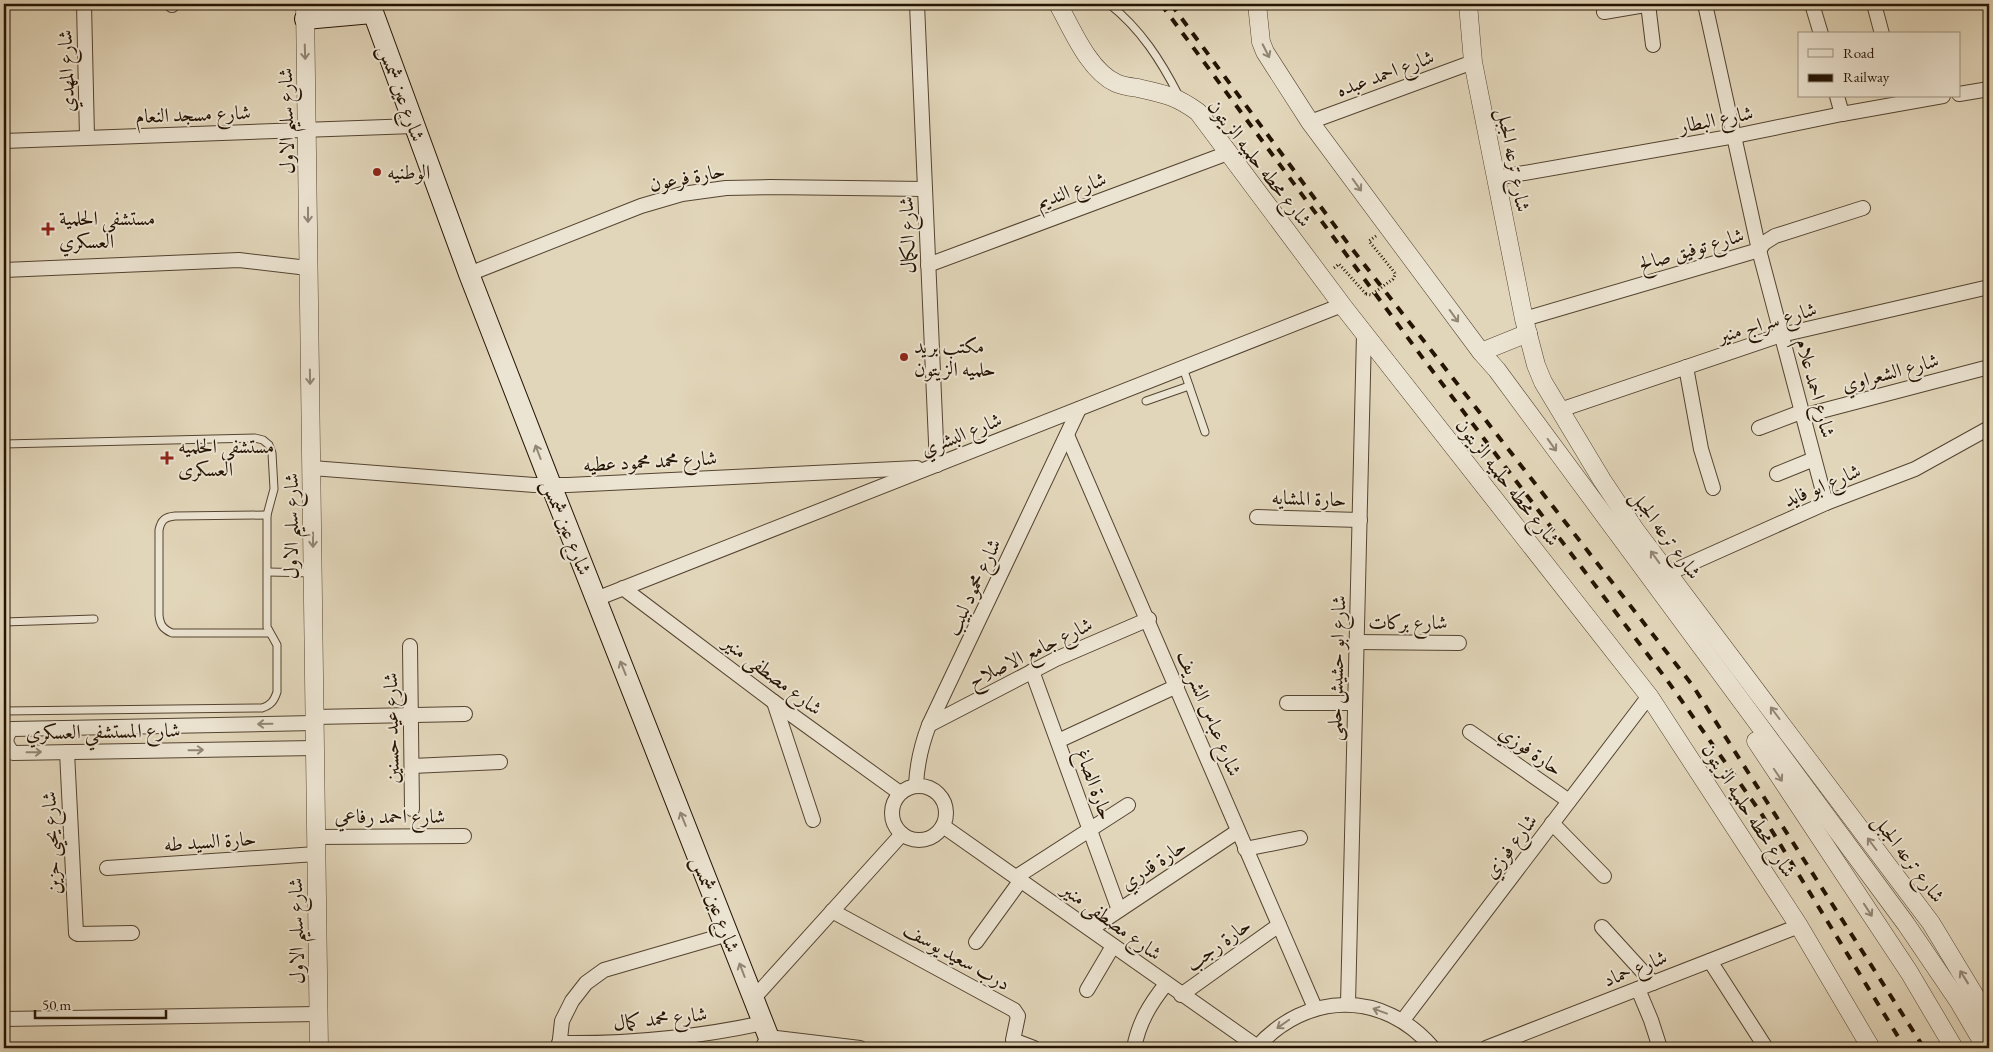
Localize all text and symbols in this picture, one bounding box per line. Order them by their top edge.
street label: شارع المهدي [52,29,85,113]
legend [1798,32,1960,98]
street label: شارع عين شمس [368,41,432,147]
one-way arrow [1262,43,1271,58]
street label: شارع احمد عبده [1332,43,1439,107]
text: Road [1843,43,1875,62]
one-way arrow [301,44,310,60]
street label: شارع سليم الاول [272,67,307,174]
text: Railway [1843,67,1890,86]
street label: شارع محطه حلميه الزيتون [1198,94,1318,235]
street label: شارع مسجد النعام [135,99,251,134]
street label: شارع البطار [1675,99,1756,144]
street label: شارع ترعه الجبل [1486,106,1537,215]
street label: حارة فرعون [647,157,727,197]
place label: الوطنيه [387,159,430,185]
street label: شارع النديم [1032,165,1111,219]
marker: الوطنيه [371,166,383,178]
one-way arrow [1352,178,1362,192]
street label: شارع الكمال [893,196,926,274]
place label: مستشفي الحلمية العسكري [59,205,155,257]
one-way arrow [303,206,313,223]
marker: مستشفي الحلمية العسكري [41,222,55,236]
street label: شارع توفيق صالح [1635,222,1748,281]
street label: شارع سراج منير [1713,295,1821,354]
one-way arrow [1449,309,1459,323]
place label: مكتب بريد حلميه الزيتون [914,333,996,382]
street label: شارع احمد علام [1785,335,1842,442]
street label: شارع الشعراوي [1838,347,1943,402]
marker: مكتب بريد حلميه الزيتون [898,351,910,363]
one-way arrow [306,369,315,385]
street label: شارع البشري [917,406,1007,467]
street label: شارع محطه حلميه الزيتون [1446,413,1566,554]
place label: مستشفى الحلميه العسكرى [178,433,274,482]
one-way arrow [1547,438,1557,452]
one-way arrow [533,445,542,460]
street label: شارع محمد محمود عطيه [582,445,718,482]
marker: مستشفى الحلميه العسكرى [160,451,174,465]
street label: شارع ابو فايد [1780,457,1866,517]
street label: شارع سليم الاول [278,473,311,579]
street label: شارع عين شمس [531,475,598,581]
street label: حارة المشايه [1271,484,1347,512]
street label: شارع ترعه الجبل [1621,484,1707,587]
one-way arrow [308,532,318,548]
street label: شارع محمود لبيب [939,534,1011,642]
one-way arrow [1650,550,1660,564]
street label: شارع ابو حشيش حلمى [1320,595,1357,742]
street label: شارع بركات [1368,609,1448,640]
street label: شارع جامع الاصلاح [964,611,1099,698]
street label: شارع مصطفى منير [714,628,828,725]
street label: شارع عباس الشريف [1167,646,1248,782]
one-way arrow [618,661,627,676]
street label: شارع عيد حسنين [377,672,410,784]
one-way arrow [1769,707,1780,720]
street label: شارع المستشفي العسكري [25,717,181,752]
one-way arrow [258,719,274,729]
street label: حارة فوزي [1492,719,1568,784]
street label: شارع محطه حلميه الزيتون [1692,738,1802,885]
one-way arrow [188,745,204,755]
street label: حارة الصاغ [1065,745,1120,825]
one-way arrow [25,748,41,757]
one-way arrow [1773,768,1783,782]
street label: شارع يحيى حزين [35,790,72,895]
street label: شارع احمد رفاعي [335,803,445,834]
street label: شارع فوزي [1477,808,1547,887]
street label: شارع ترعه الجبل [1863,808,1951,911]
one-way arrow [677,812,687,827]
street label: حارة السيد طه [163,825,257,857]
street label: حارة قدري [1115,832,1193,898]
one-way arrow [1867,837,1877,851]
street label: شارع عين شمس [681,852,746,958]
street label: شارع مصطفى منير [1052,875,1167,970]
street label: شارع سليم الاول [282,877,317,984]
one-way arrow [1863,903,1874,917]
street label: حارة رجب [1180,911,1256,977]
street label: درب سعيد يوسف [899,916,1015,996]
street label: شارع حماد [1599,943,1673,997]
one-way arrow [737,963,746,979]
one-way arrow [1959,971,1969,985]
scale bar [35,987,166,1019]
text: 50 m [42,995,71,1014]
street label: شارع محمد كمال [612,1000,709,1041]
one-way arrow [1373,1006,1388,1015]
one-way arrow [1276,1019,1290,1030]

